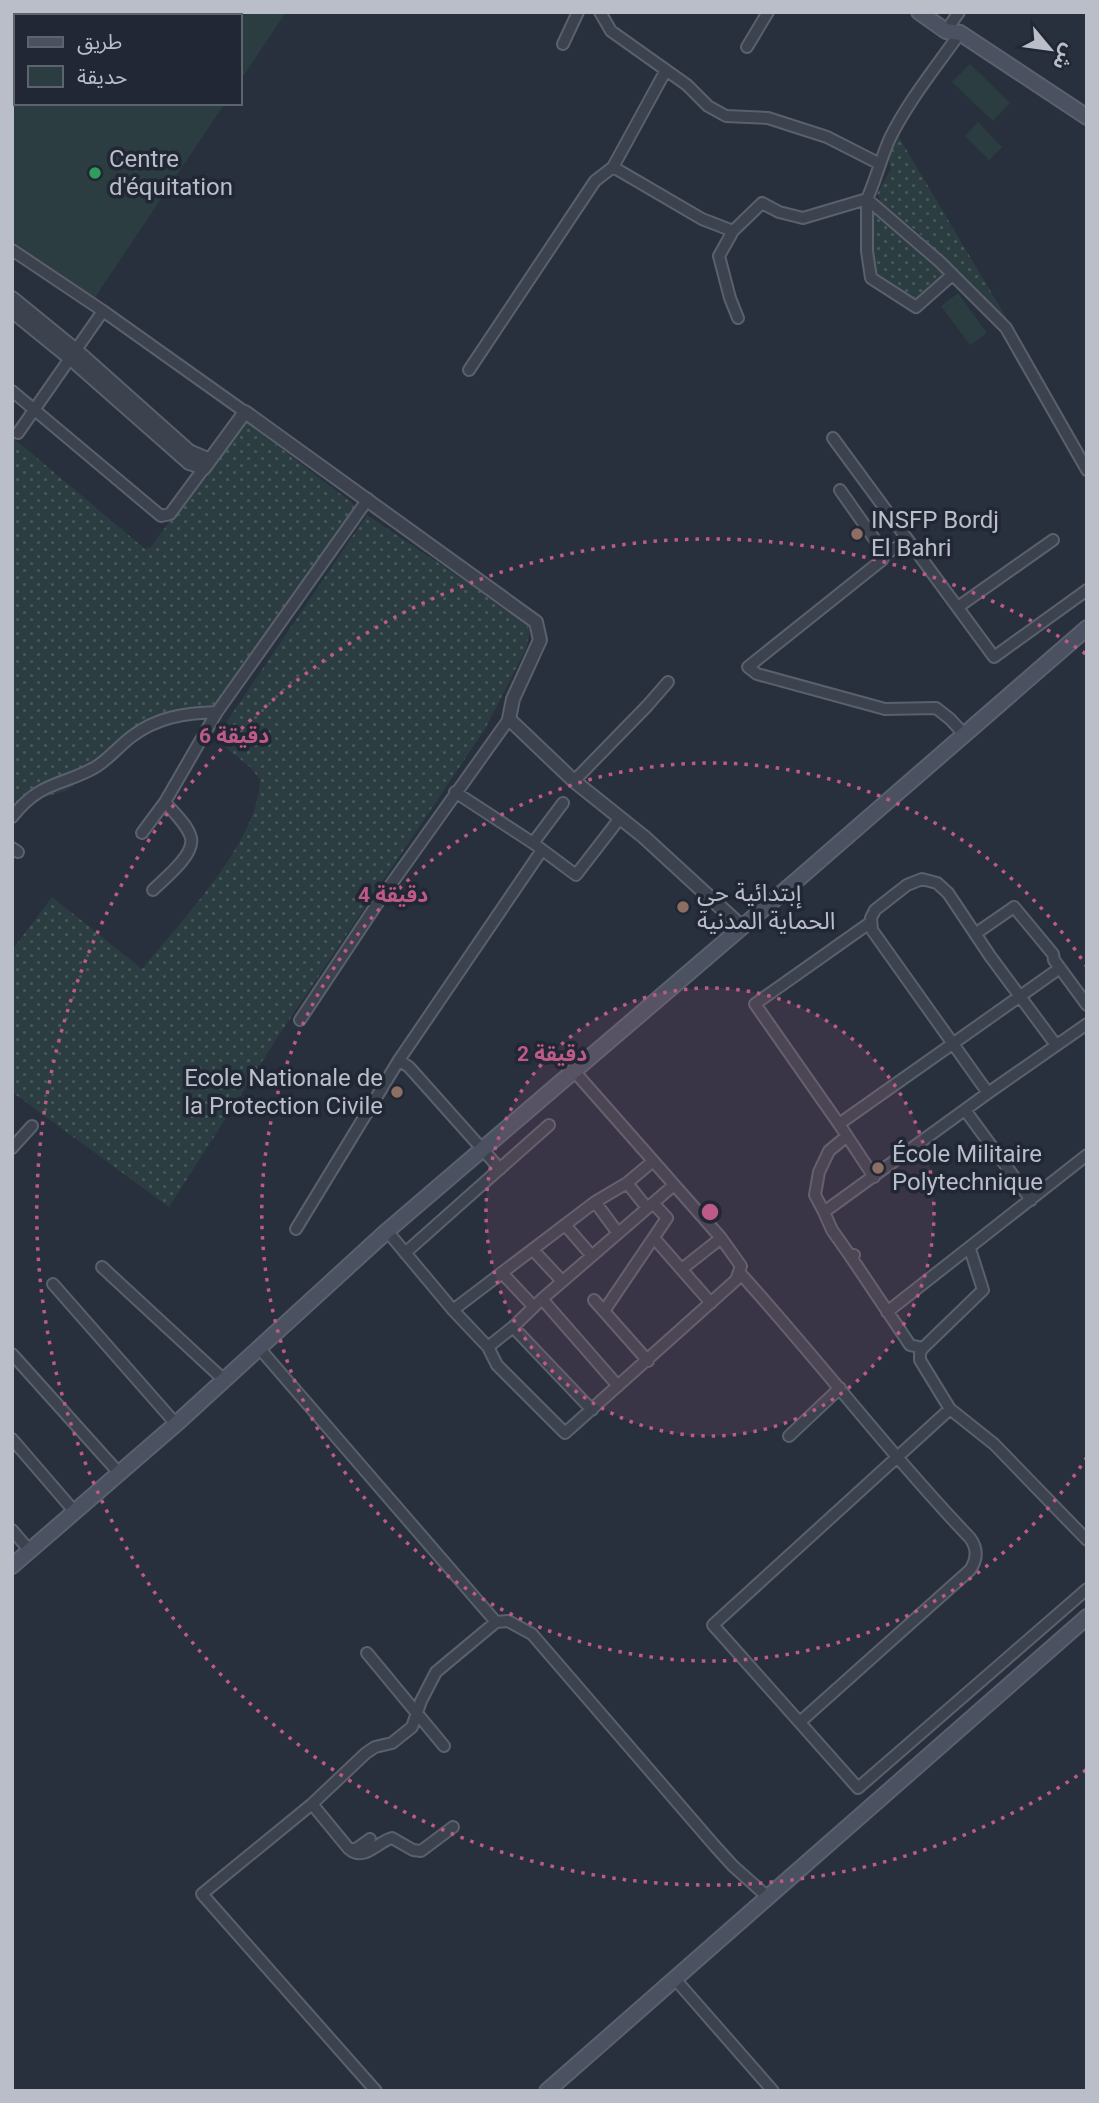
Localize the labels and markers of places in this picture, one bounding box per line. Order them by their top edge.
place label: Centre d'équitation [109,145,233,201]
marker: Centre d'équitation [87,165,103,181]
place label: INSFP Bordj El Bahri [871,506,999,562]
marker: INSFP Bordj El Bahri [849,526,865,542]
place label: إبتدائية حي الحماية المدنية [697,879,836,935]
marker: إبتدائية حي الحماية المدنية [675,899,691,915]
place label: Ecole Nationale de la Protection Civile [184,1064,383,1120]
marker: Ecole Nationale de la Protection Civile [389,1084,405,1100]
place label: École Militaire Polytechnique [892,1140,1043,1196]
marker: École Militaire Polytechnique [870,1160,886,1176]
centre of rings [698,1200,722,1224]

